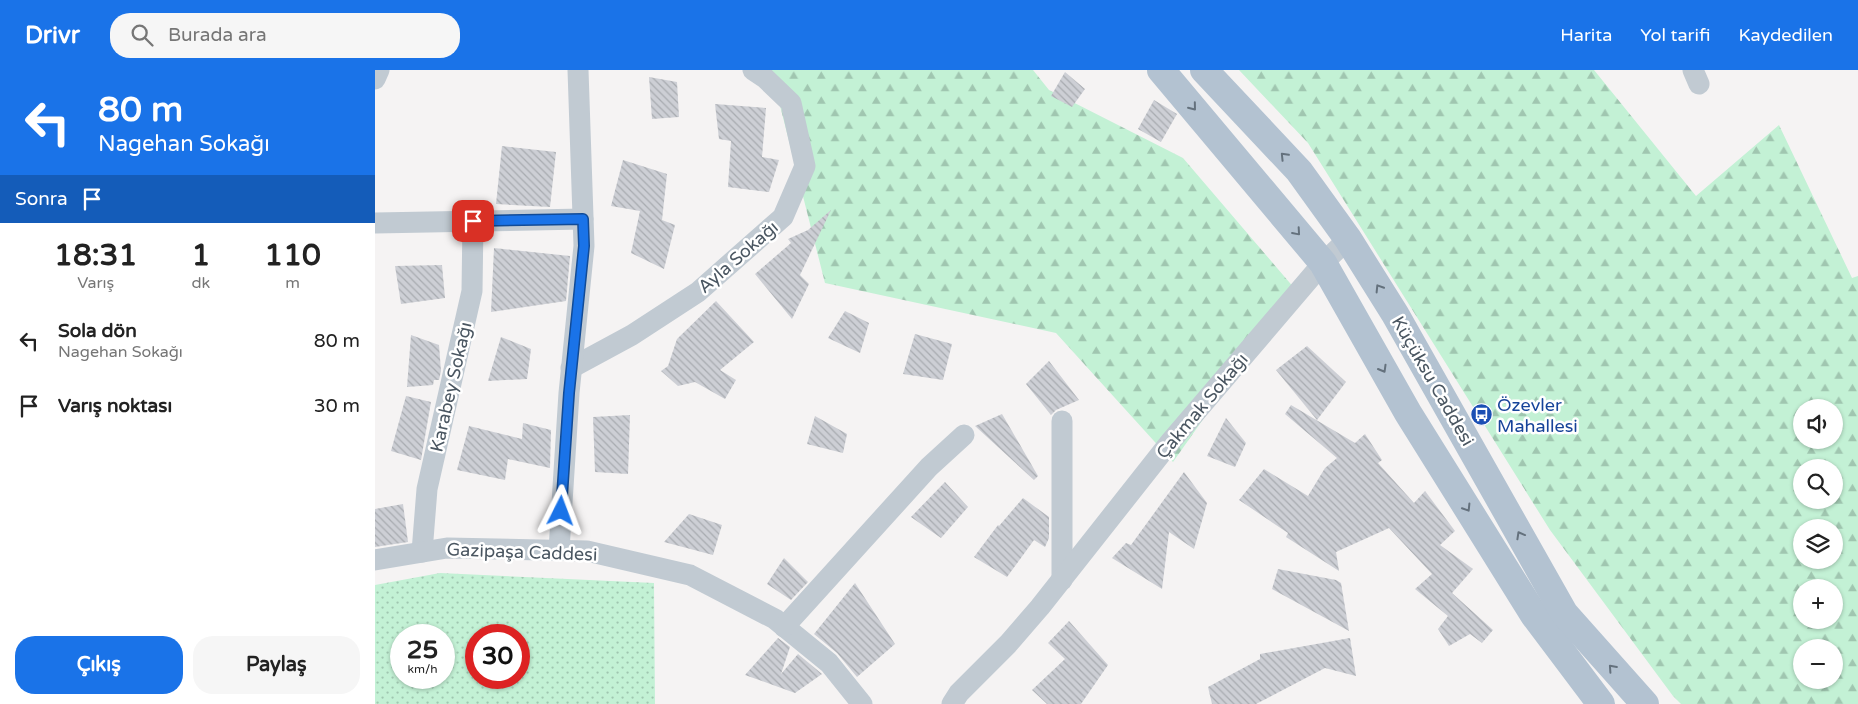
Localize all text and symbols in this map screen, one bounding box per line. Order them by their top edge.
search box [110,13,460,58]
text: Drivr [25,21,80,50]
icon: search [128,21,156,49]
text: Burada ara [168,24,267,46]
text: Harita [1560,24,1612,46]
text: Yol tarifi [1640,24,1710,46]
text: Kaydedilen [1738,24,1833,46]
text: 80 m [98,89,183,131]
icon: left [15,90,80,155]
one-way arrow [1187,101,1195,110]
text: Nagehan Sokağı [98,131,270,157]
one-way arrow [1281,152,1290,161]
icon: arrive [78,185,106,213]
text: Sonra [15,188,68,210]
pin [452,200,494,242]
icon: arrive [459,207,487,235]
street label: Ayla Sokağı [693,216,783,298]
one-way arrow [1291,227,1300,236]
text: 18:31 [54,237,137,274]
text: 1 [191,237,210,274]
text: 110 [264,237,321,274]
text: Varış [77,273,114,293]
text: dk [191,273,210,293]
text: m [285,273,300,293]
one-way arrow [1375,284,1385,293]
street label: Küçüksu Caddesi [1387,312,1479,450]
text: Sola dön [58,320,137,342]
street label: Karabey Sokağı [425,320,477,454]
icon: left [15,327,43,355]
text: 80 m [314,330,360,352]
text: Nagehan Sokağı [58,342,183,362]
street label: Çakmak Sokağı [1151,349,1253,463]
one-way arrow [1377,364,1387,373]
icon: arrive [15,392,43,420]
place label: Özevler Mahallesi [1497,394,1578,437]
text: Varış noktası [58,395,172,417]
text: 30 m [314,395,360,417]
map controls [1793,399,1843,689]
button: sound [1793,399,1843,449]
bus stop icon: Özevler Mahallesi [1469,403,1493,427]
button: search [1793,459,1843,509]
position arrow [534,484,586,536]
one-way arrow [1461,503,1471,512]
button: layers [1793,519,1843,569]
one-way arrow [1516,532,1526,541]
street label: Gazipaşa Caddesi [446,538,598,566]
button: + [1793,579,1843,629]
speed limit sign: 30 [465,624,530,689]
text: 25 [407,635,438,665]
button: Çıkış [15,636,183,694]
button: Paylaş [193,636,360,694]
button: − [1793,639,1843,689]
text: km/h [407,662,438,676]
one-way arrow [1609,664,1618,673]

